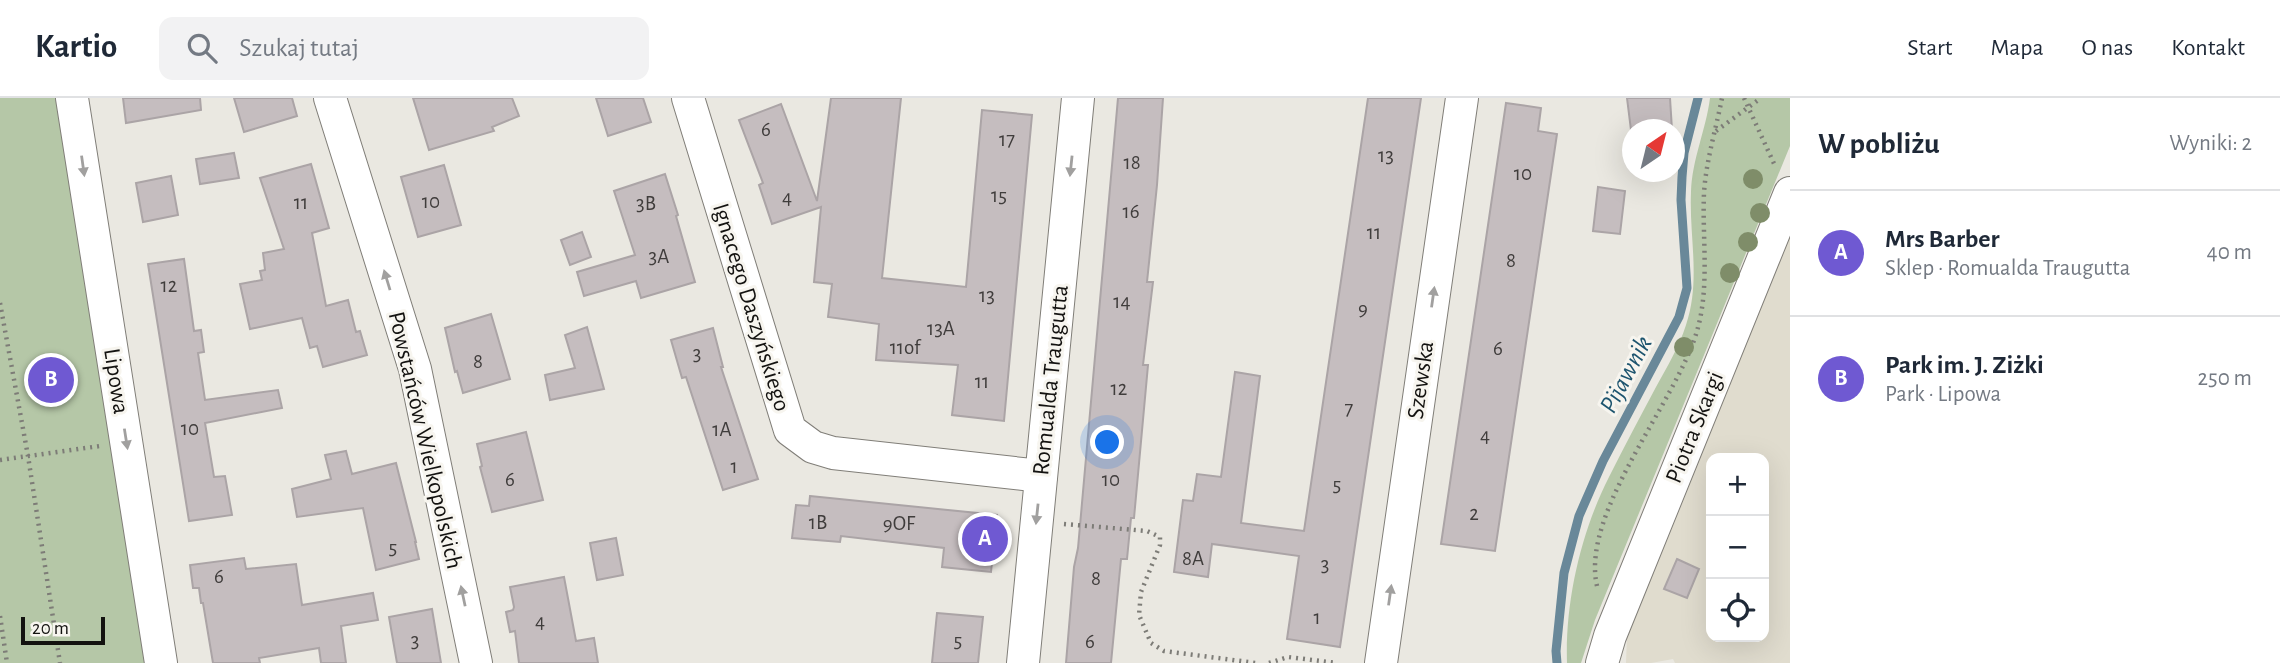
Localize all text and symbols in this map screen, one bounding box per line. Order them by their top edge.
search box [159,17,649,80]
icon: search [183,29,221,67]
text: Kartio [35,31,117,64]
text: Szukaj tutaj [239,35,359,61]
text: Start [1907,36,1952,60]
text: Mapa [1990,36,2044,60]
text: O nas [2082,36,2133,60]
text: Kontakt [2171,36,2245,60]
house number: 6 [761,119,771,140]
north arrow [1622,119,1685,182]
house number: 17 [999,129,1015,150]
text: W pobliżu [1818,129,1940,159]
text: Wyniki: 2 [2169,132,2252,155]
house number: 13 [1378,145,1394,166]
house number: 18 [1123,152,1141,173]
one-way arrow [77,155,88,177]
one-way arrow [1065,155,1076,177]
house number: 10 [1514,163,1532,184]
house number: 15 [991,185,1007,206]
house number: 4 [782,187,792,208]
house number: 10 [422,191,440,212]
house number: 11 [294,192,308,213]
house number: 3B [636,193,656,214]
street label: Ignacego Daszyńskiego [708,200,794,414]
house number: 16 [1122,201,1140,222]
house number: 11 [1367,222,1381,243]
text: Mrs Barber [1885,226,2000,252]
text: A [1834,241,1848,264]
text: 40 m [2207,241,2252,264]
house number: 3A [649,246,669,267]
house number: 8 [1506,250,1516,271]
text: Sklep · Romualda Traugutta [1885,257,2130,280]
one-way arrow [381,269,392,290]
house number: 12 [161,275,177,296]
street label: Romualda Traugutta [1029,284,1073,476]
house number: 13 [979,285,995,306]
one-way arrow [1428,286,1439,308]
house number: 14 [1113,291,1131,312]
house number: 9 [1358,298,1368,319]
street label: Powstańców Wielkopolskich [384,309,466,571]
house number: 13A [927,318,955,339]
water label: Pijawnik [1595,332,1657,417]
house number: 11of [890,337,922,358]
house number: 6 [1493,338,1503,359]
street label: Szewska [1404,340,1438,421]
house number: 3 [693,343,701,364]
street label: Lipowa [99,347,133,416]
house number: 8 [473,351,483,372]
text: Park im. J. Ziżki [1885,352,2044,378]
pin: B [28,354,74,406]
text: B [1834,367,1848,390]
text: 250 m [2198,367,2252,390]
street label: Piotra Skargi [1662,368,1728,487]
house number: 11 [975,371,989,392]
house number: 12 [1111,378,1127,399]
text: Park · Lipowa [1885,383,2001,406]
house number: 7 [1345,398,1354,419]
house number: 10 [181,418,199,439]
house number: 1A [712,419,732,440]
your location [1090,425,1124,459]
house number: 4 [1480,425,1490,446]
one-way arrow [121,428,132,450]
map controls [1706,453,1769,642]
button: + [1706,453,1769,516]
house number: 1 [730,456,738,477]
house number: 6 [505,469,515,490]
house number: 10 [1102,469,1120,490]
house number: 5 [1333,474,1341,495]
one-way arrow [1031,503,1042,525]
house number: 2 [1469,503,1479,524]
house number: 1B [809,512,827,533]
house number: 9OF [883,513,916,534]
pin: A [962,513,1008,565]
button: − [1706,516,1769,579]
house number: 5 [389,537,397,558]
house number: 8A [1182,548,1204,569]
house number: 3 [1321,554,1329,575]
house number: 6 [214,566,224,587]
house number: 8 [1091,568,1101,589]
button: locate [1706,579,1769,642]
one-way arrow [1385,584,1396,606]
one-way arrow [457,585,468,607]
house number: 1 [1313,607,1321,628]
house number: 4 [535,611,545,632]
scale bar [21,614,105,646]
text: 20 m [32,619,69,638]
house number: 3 [411,630,419,651]
house number: 5 [954,630,962,651]
house number: 6 [1085,631,1095,652]

